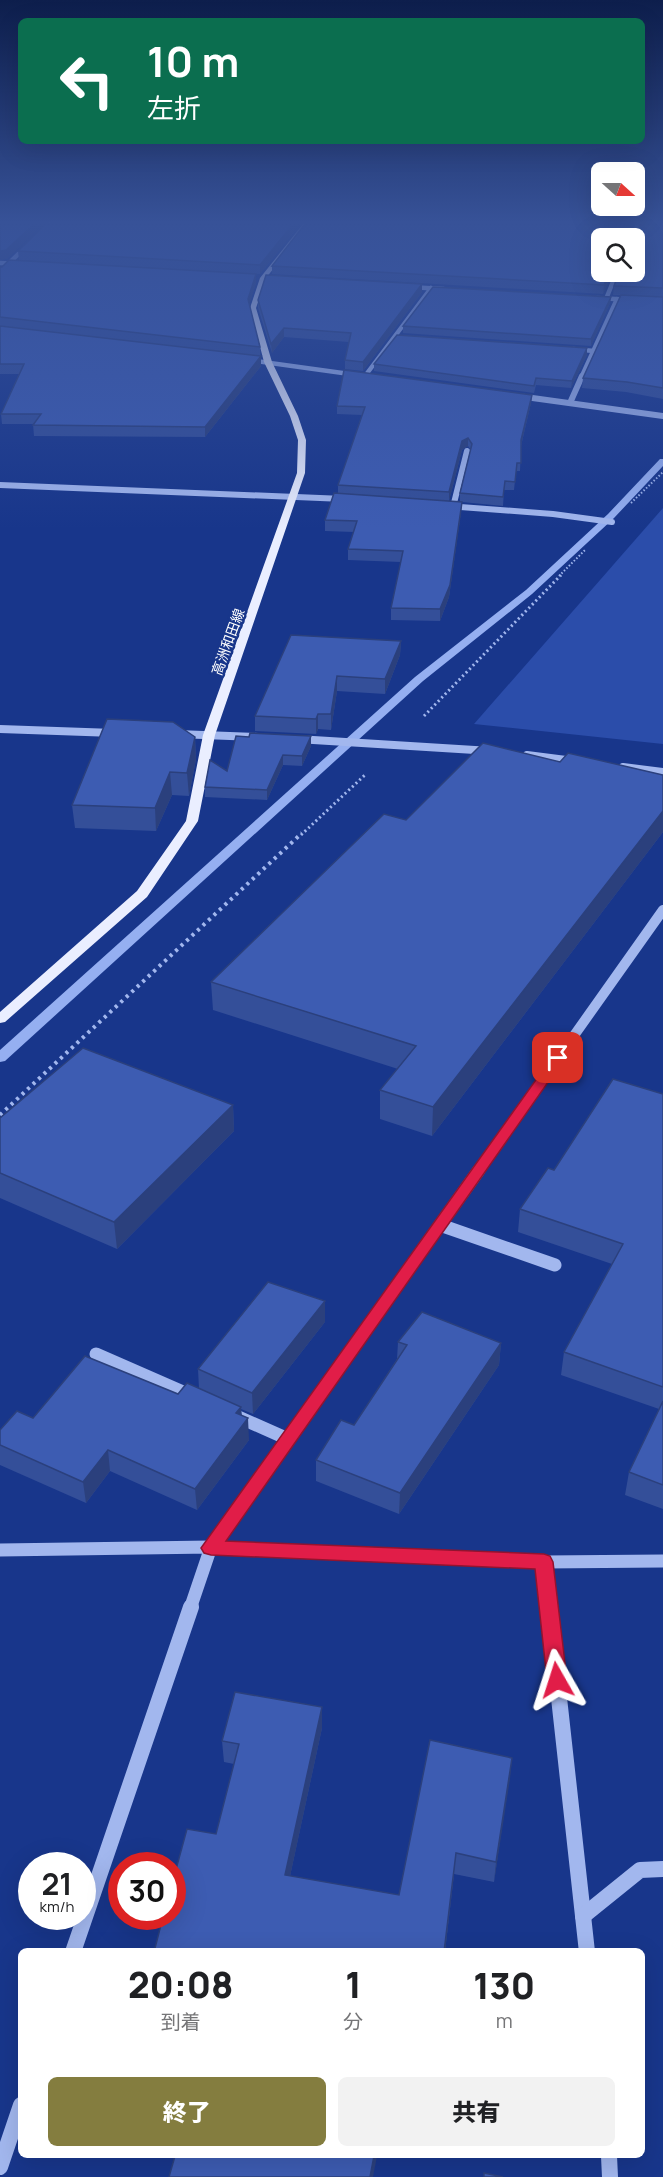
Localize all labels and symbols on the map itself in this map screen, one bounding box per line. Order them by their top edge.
north arrow [591,162,645,216]
street label: 高洲和田線 [207,606,248,678]
pin [532,1032,583,1083]
position arrow [525,1648,589,1712]
speed limit sign: 30 [108,1852,186,1930]

